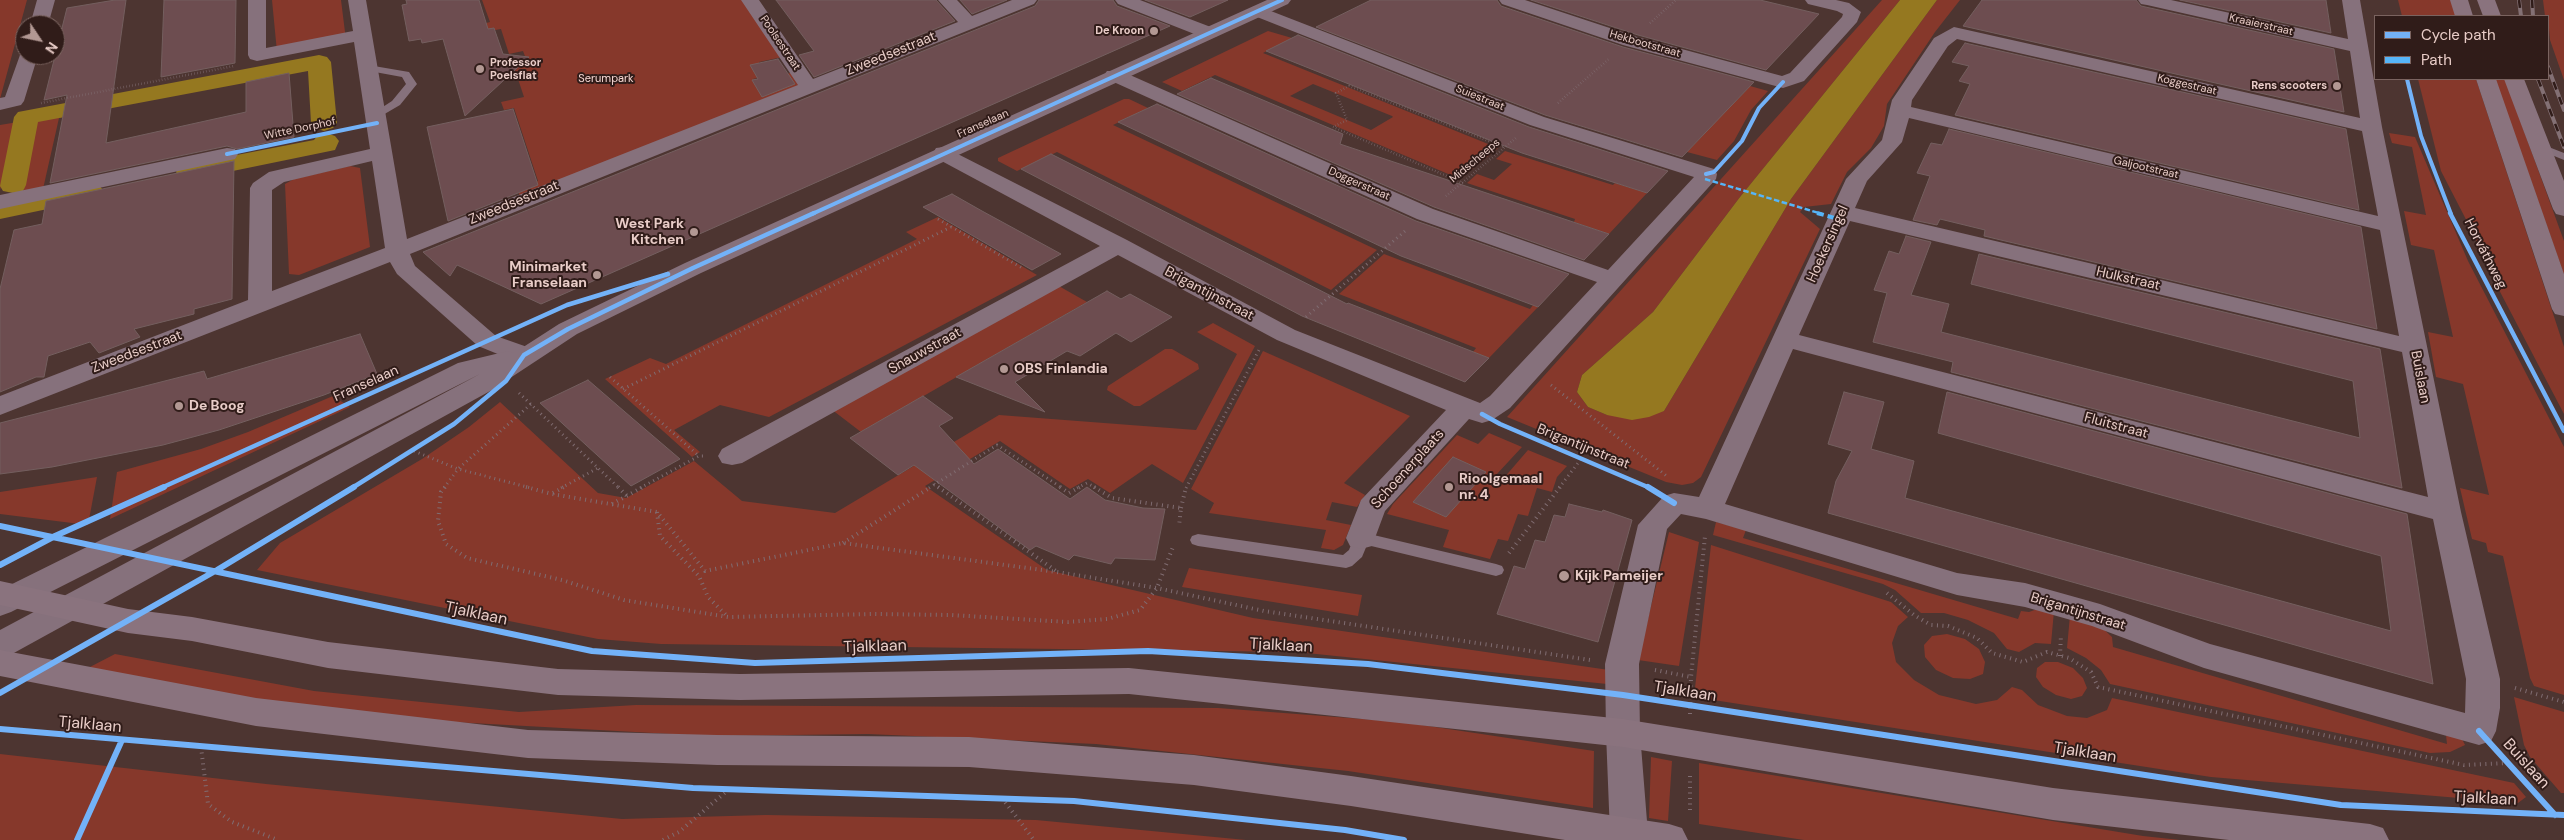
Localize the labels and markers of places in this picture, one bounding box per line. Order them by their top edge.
place label: De Kroon [1095,24,1144,38]
marker: De Kroon [1148,25,1160,37]
place label: Professor Poelsflat [490,56,541,82]
marker: Professor Poelsflat [474,63,486,75]
place label: Rens scooters [2251,79,2327,93]
marker: Rens scooters [2331,80,2343,92]
place label: West Park Kitchen [615,216,684,248]
marker: West Park Kitchen [688,226,700,238]
place label: Minimarket Franselaan [509,259,587,292]
marker: Minimarket Franselaan [591,269,603,281]
place label: OBS Finlandia [1014,361,1108,377]
marker: OBS Finlandia [998,363,1010,375]
place label: De Boog [189,398,245,414]
marker: De Boog [173,400,185,412]
place label: Rioolgemaal nr. 4 [1459,471,1542,504]
marker: Rioolgemaal nr. 4 [1443,481,1455,493]
place label: Kijk Pameijer [1575,568,1663,584]
marker: Kijk Pameijer [1557,569,1571,583]

